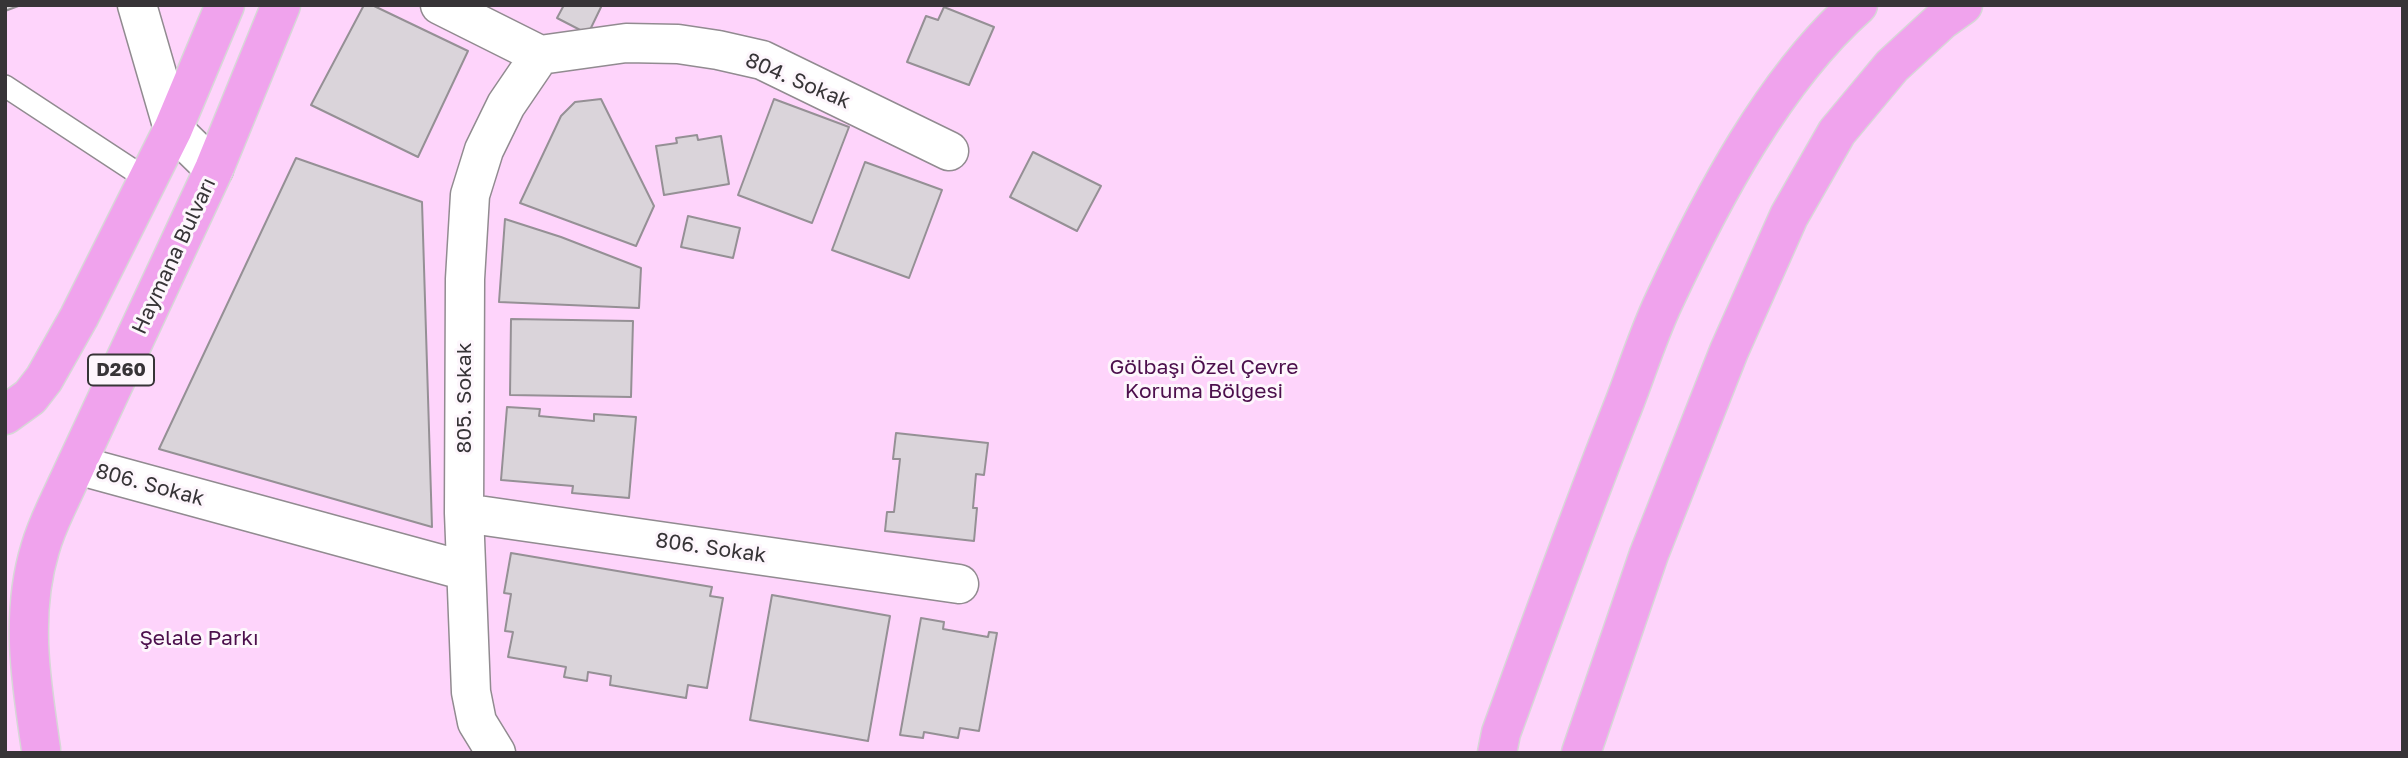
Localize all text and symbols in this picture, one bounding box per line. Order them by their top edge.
street label: 804. Sokak [742,48,854,114]
street label: Haymana Bulvarı [127,174,221,338]
street label: 805. Sokak [451,343,477,453]
road number: D260 [88,354,154,386]
park label: Gölbaşı Özel Çevre Koruma Bölgesi [1109,354,1299,404]
street label: 806. Sokak [93,458,207,512]
street label: 806. Sokak [654,528,768,568]
park label: Şelale Parkı [139,625,259,651]

